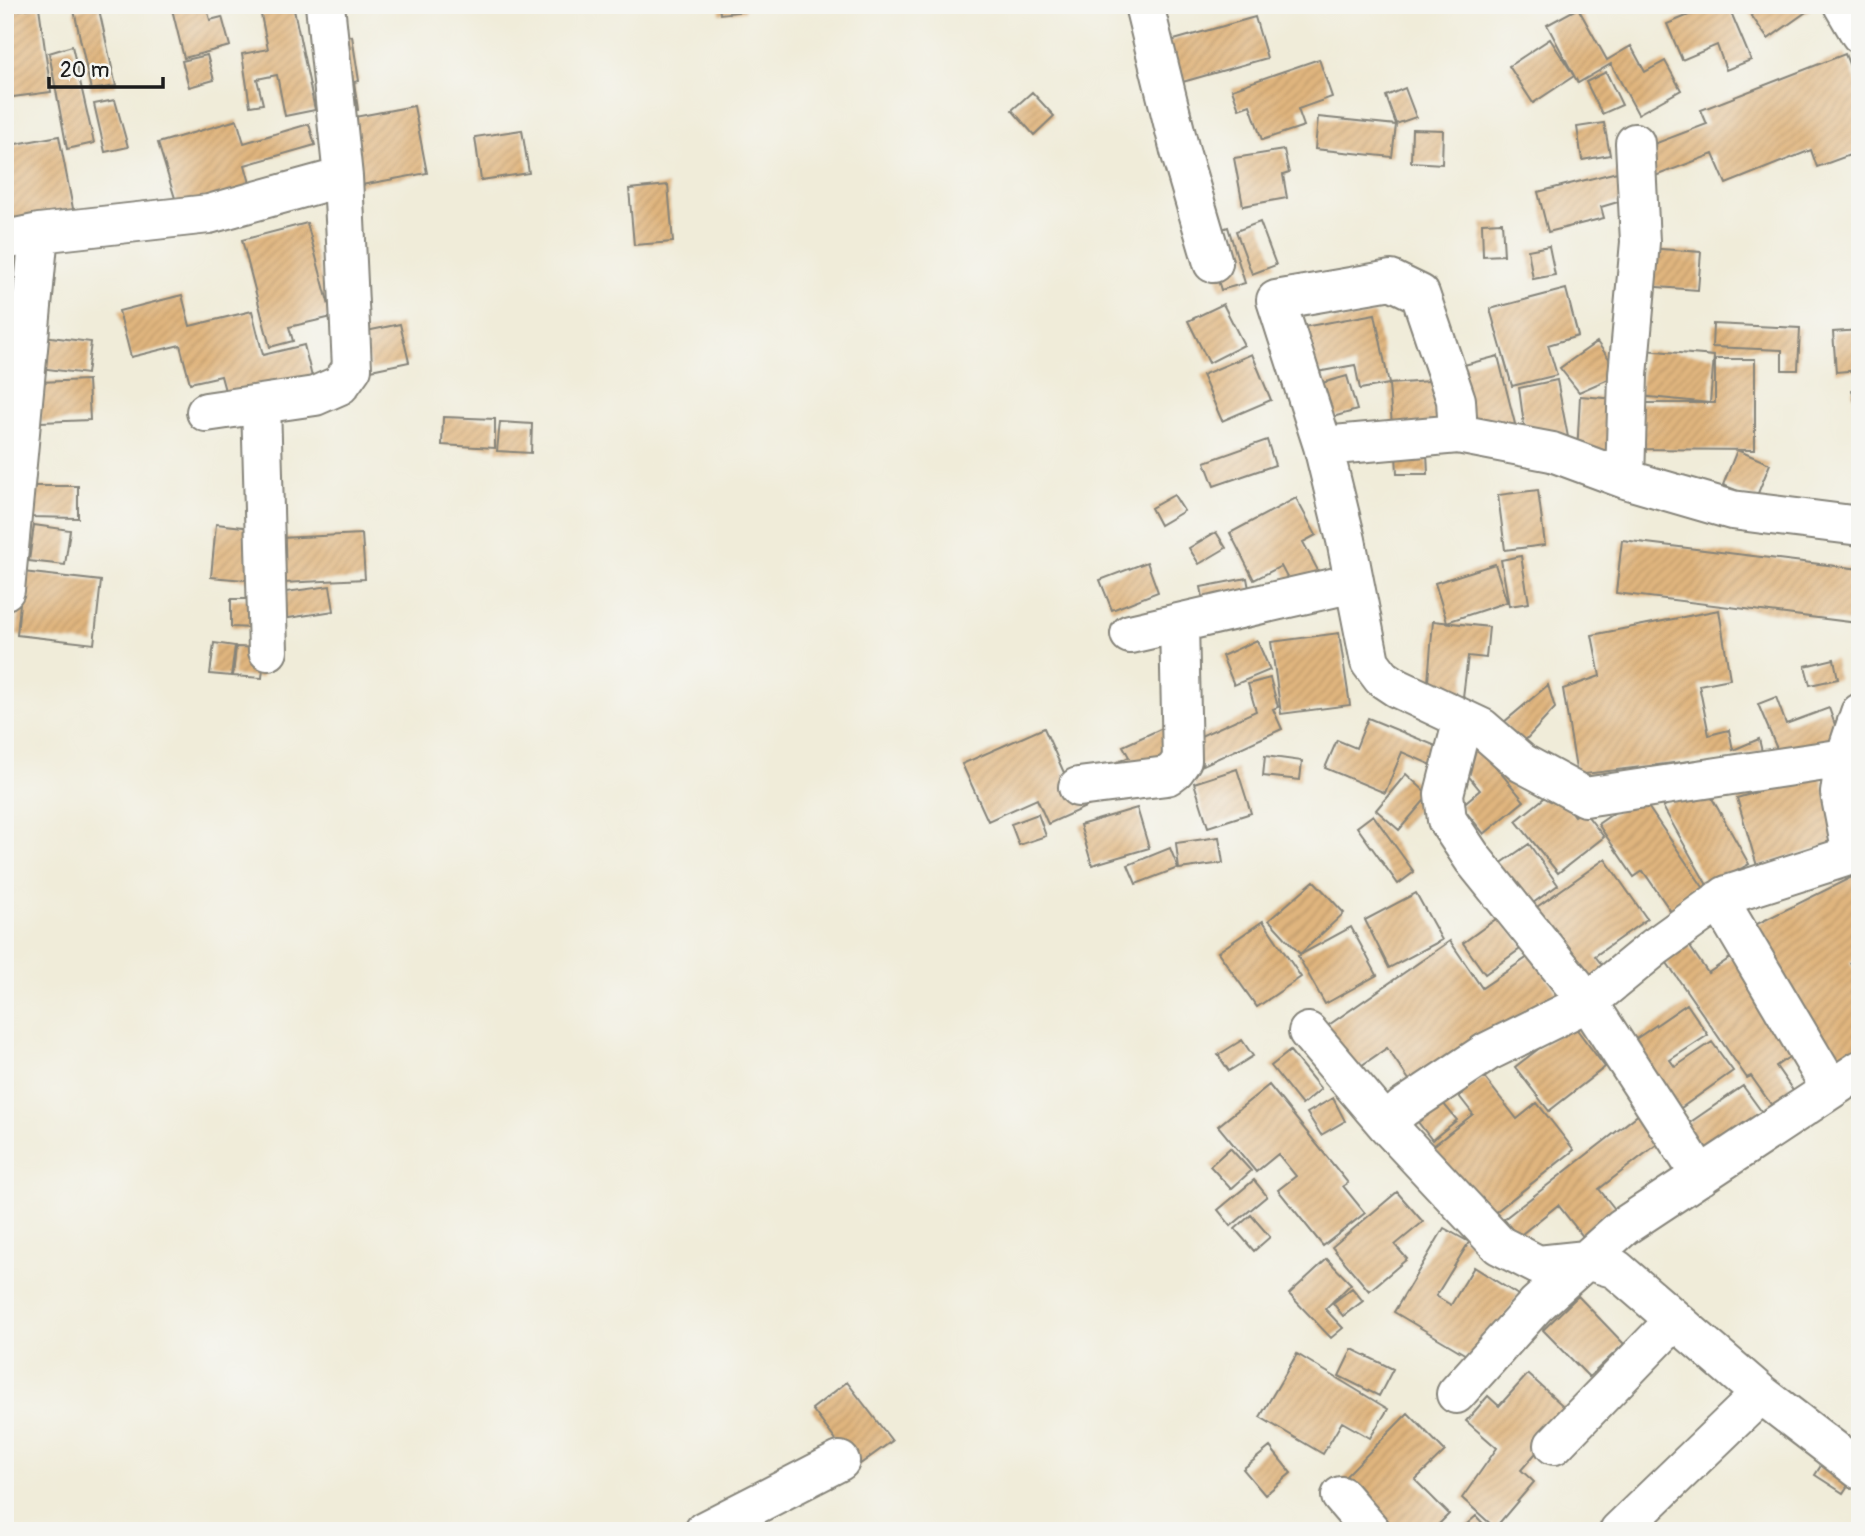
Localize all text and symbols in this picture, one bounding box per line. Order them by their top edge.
scale bar [49,46,163,90]
text: 20 m [60,57,109,84]

